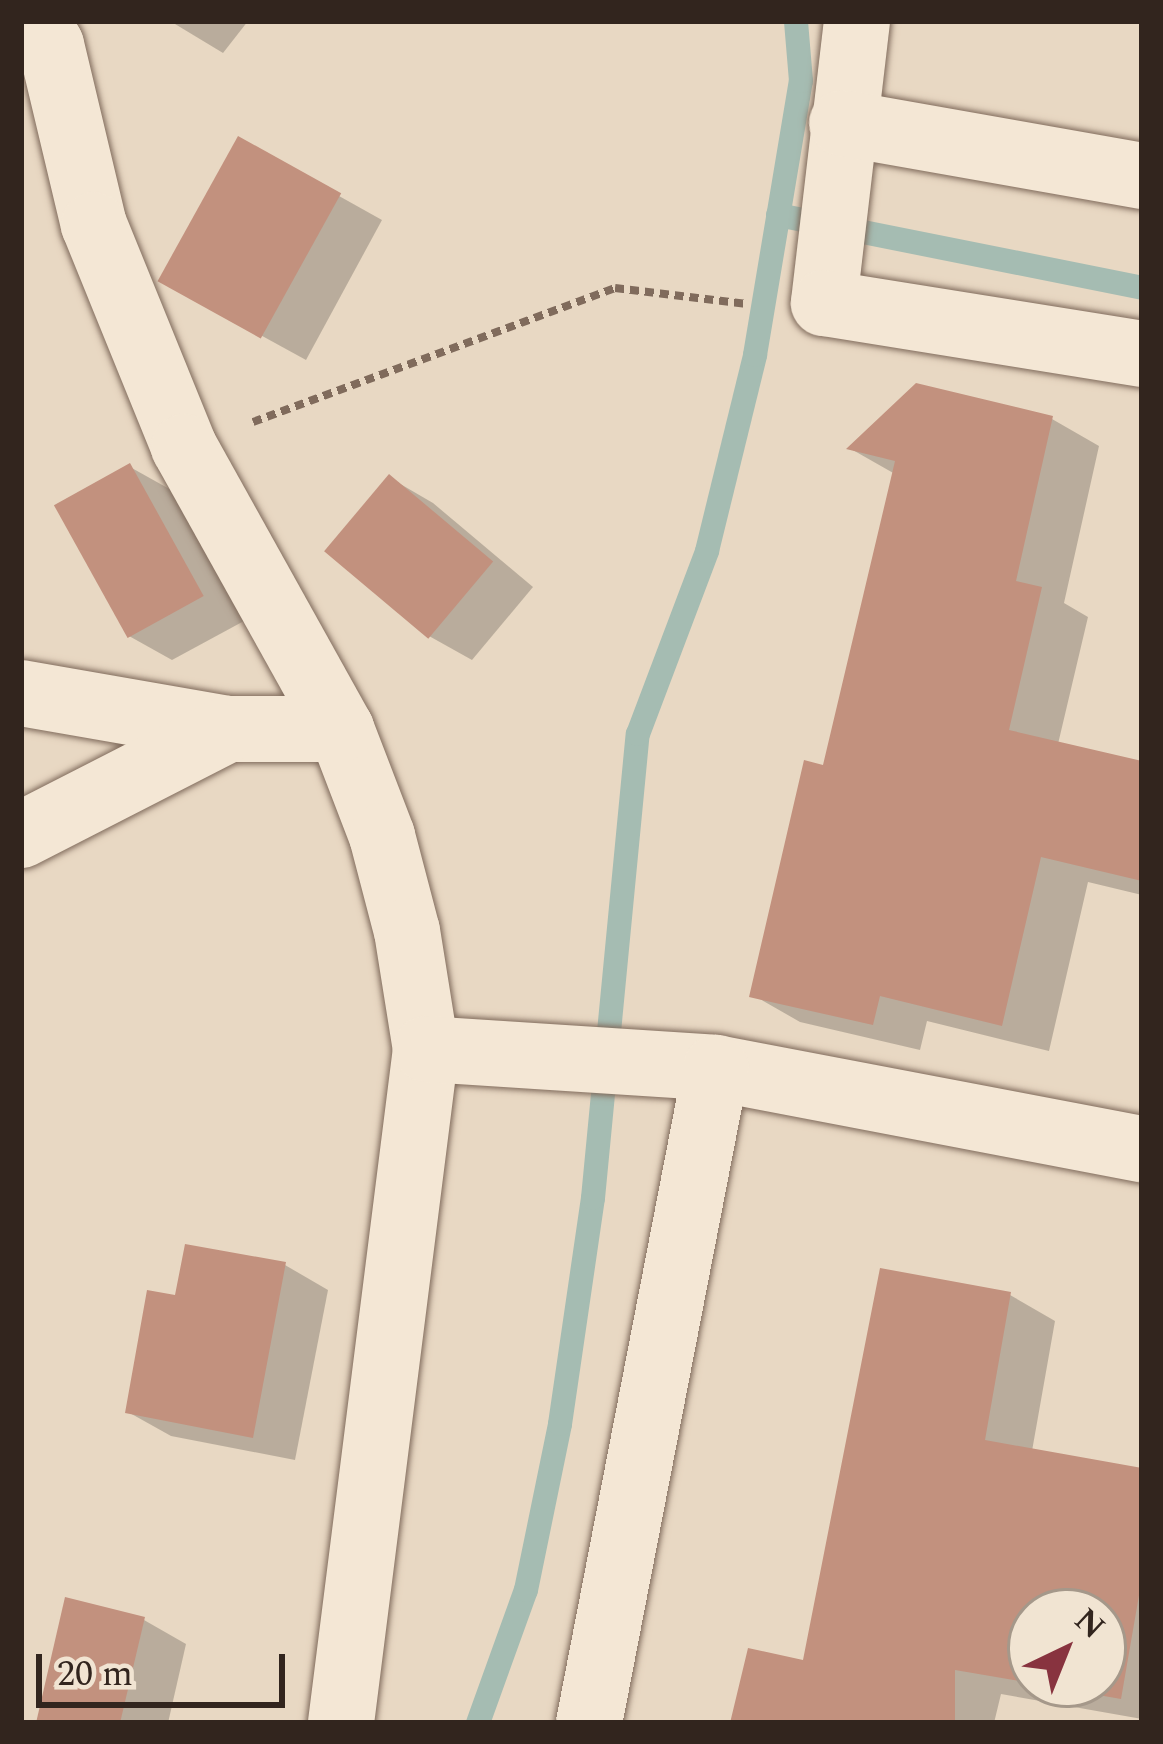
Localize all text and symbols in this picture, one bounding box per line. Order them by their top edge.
north arrow [1007,1588,1127,1708]
text: N [1063,1596,1116,1651]
scale bar [42,1630,291,1704]
text: 20 m [57,1647,133,1702]

